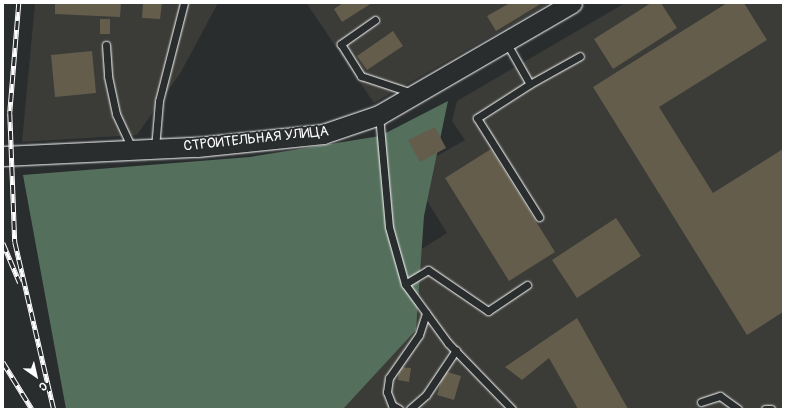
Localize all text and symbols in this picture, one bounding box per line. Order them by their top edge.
street label: СТРОИТЕЛЬНАЯ УЛИЦА [183,123,329,155]
north arrow [16,356,56,396]
text: С [37,379,49,394]

